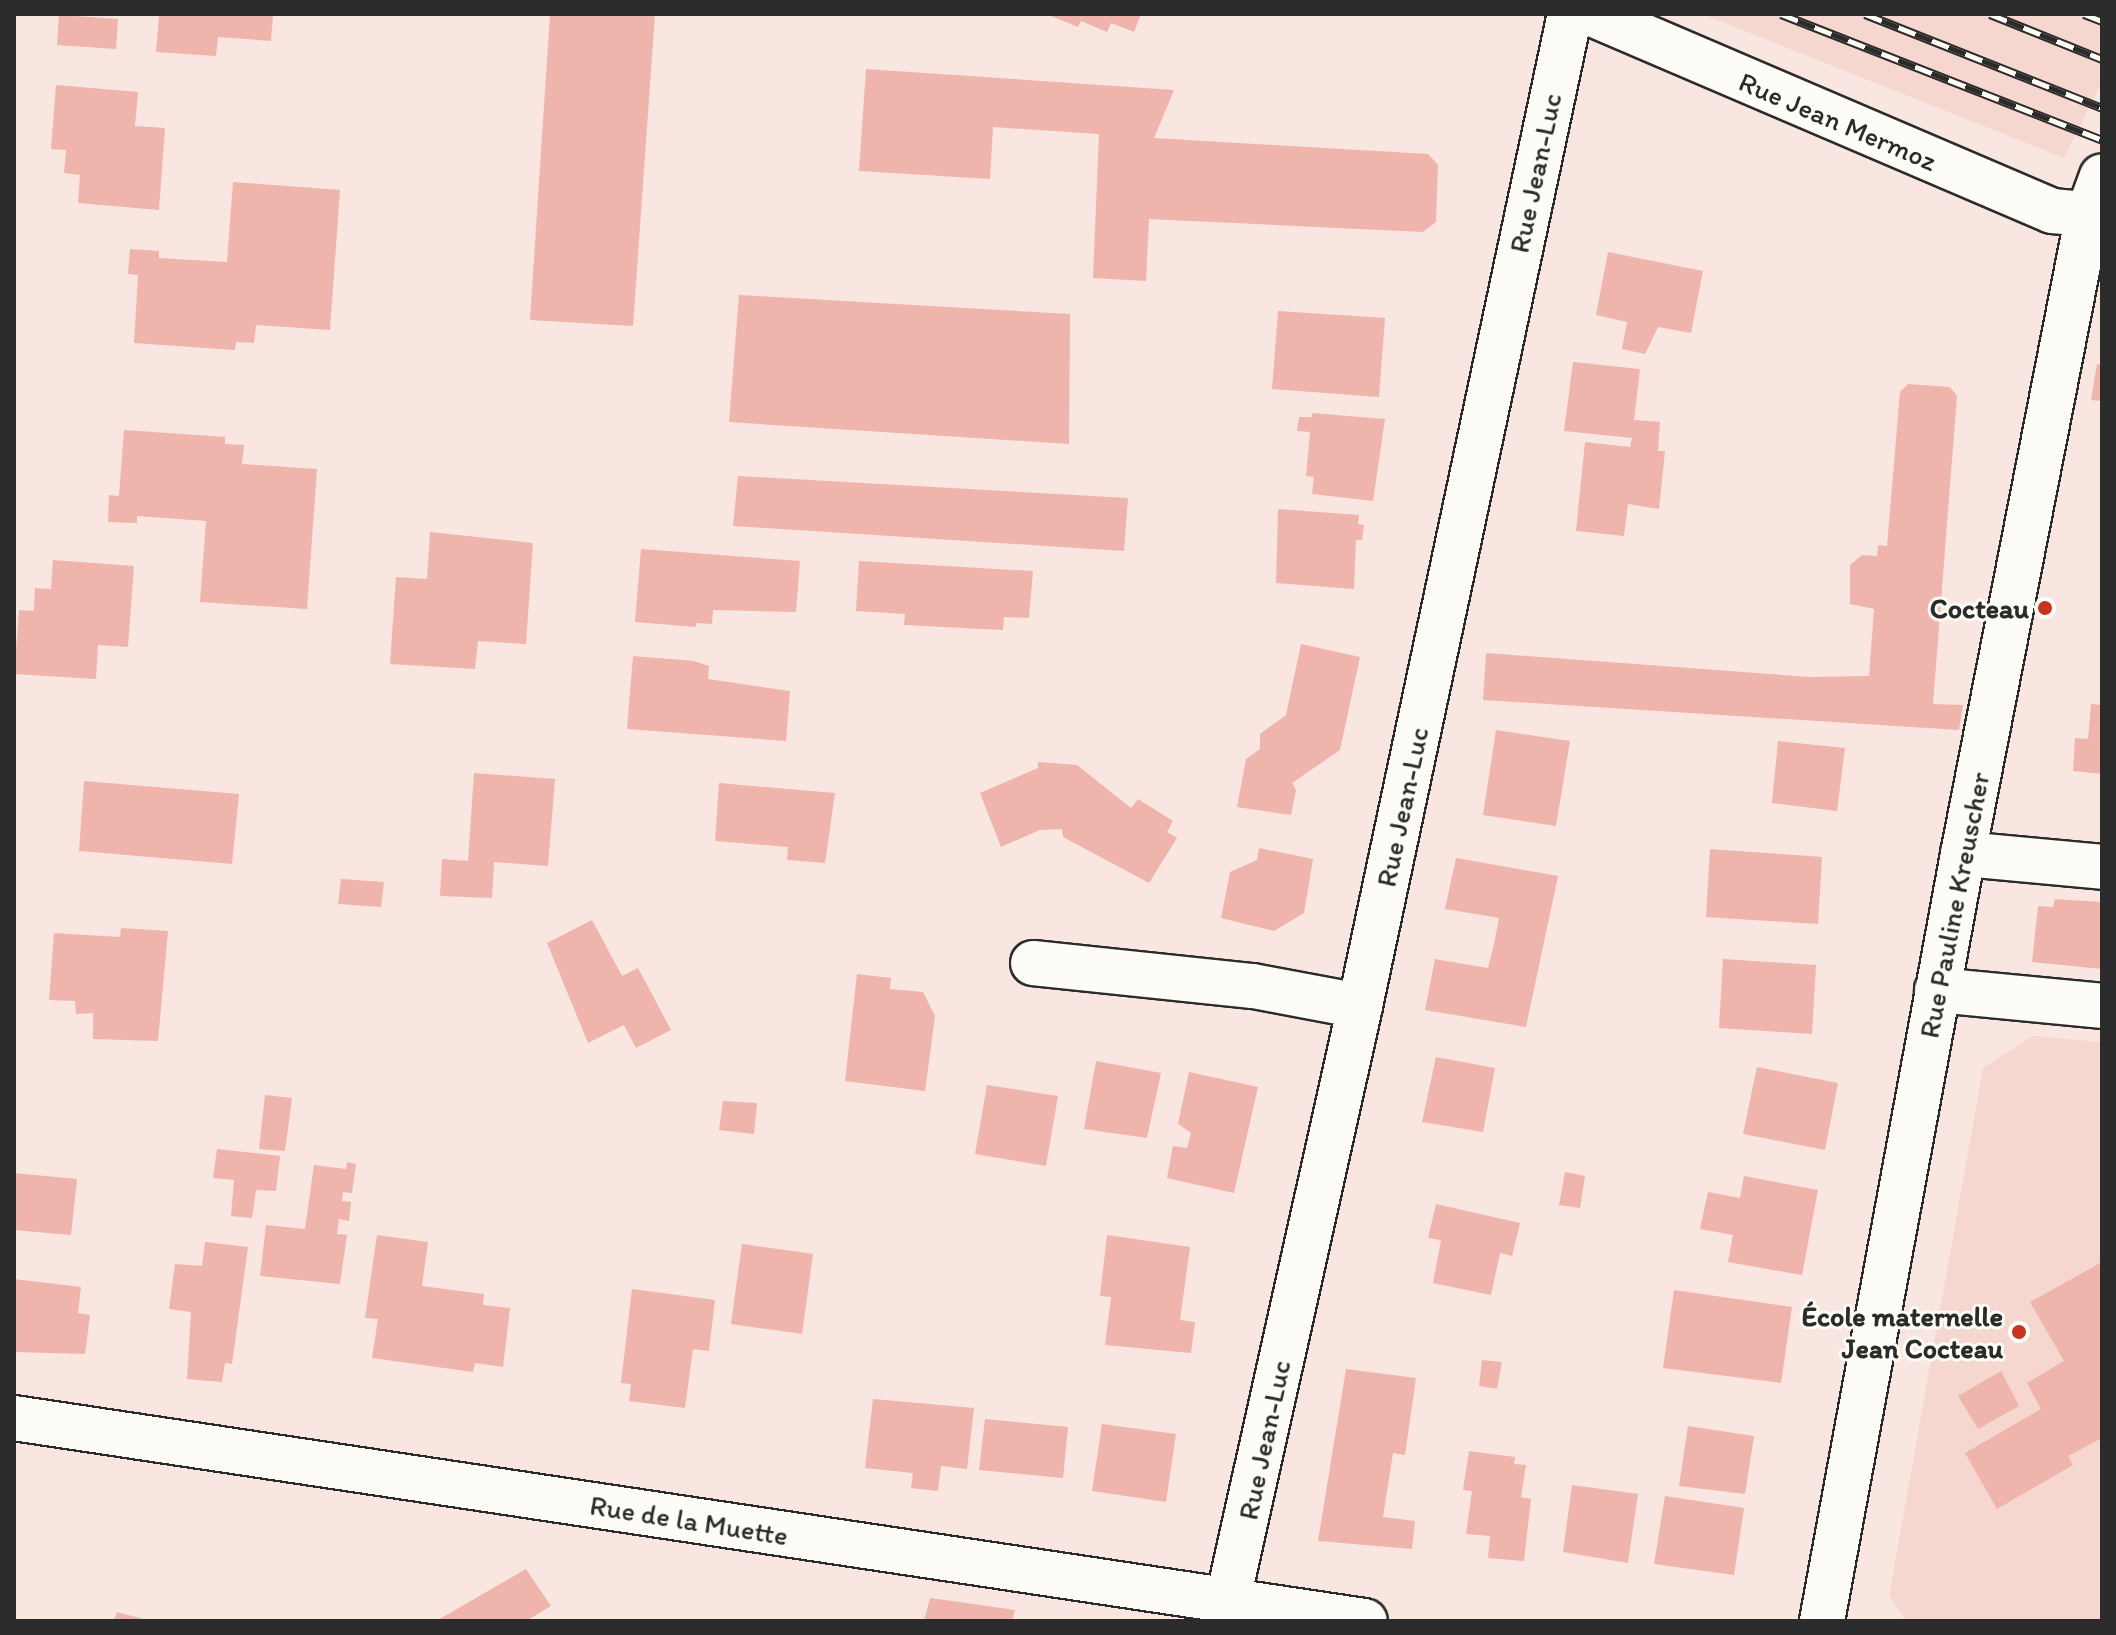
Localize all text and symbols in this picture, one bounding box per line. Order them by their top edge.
street label: Rue Jean Mermoz [1734,64,1942,178]
street label: Rue Jean-Luc [1502,90,1568,256]
place label: Cocteau [1930,591,2029,625]
marker: Cocteau [2036,599,2054,617]
street label: Rue Jean-Luc [1369,724,1435,890]
street label: Rue Pauline Kreuscher [1912,770,1996,1040]
place label: École maternelle Jean Cocteau [1801,1299,2003,1365]
marker: École maternelle Jean Cocteau [2010,1323,2028,1341]
street label: Rue Jean-Luc [1231,1357,1297,1523]
street label: Rue de la Muette [588,1488,790,1552]

